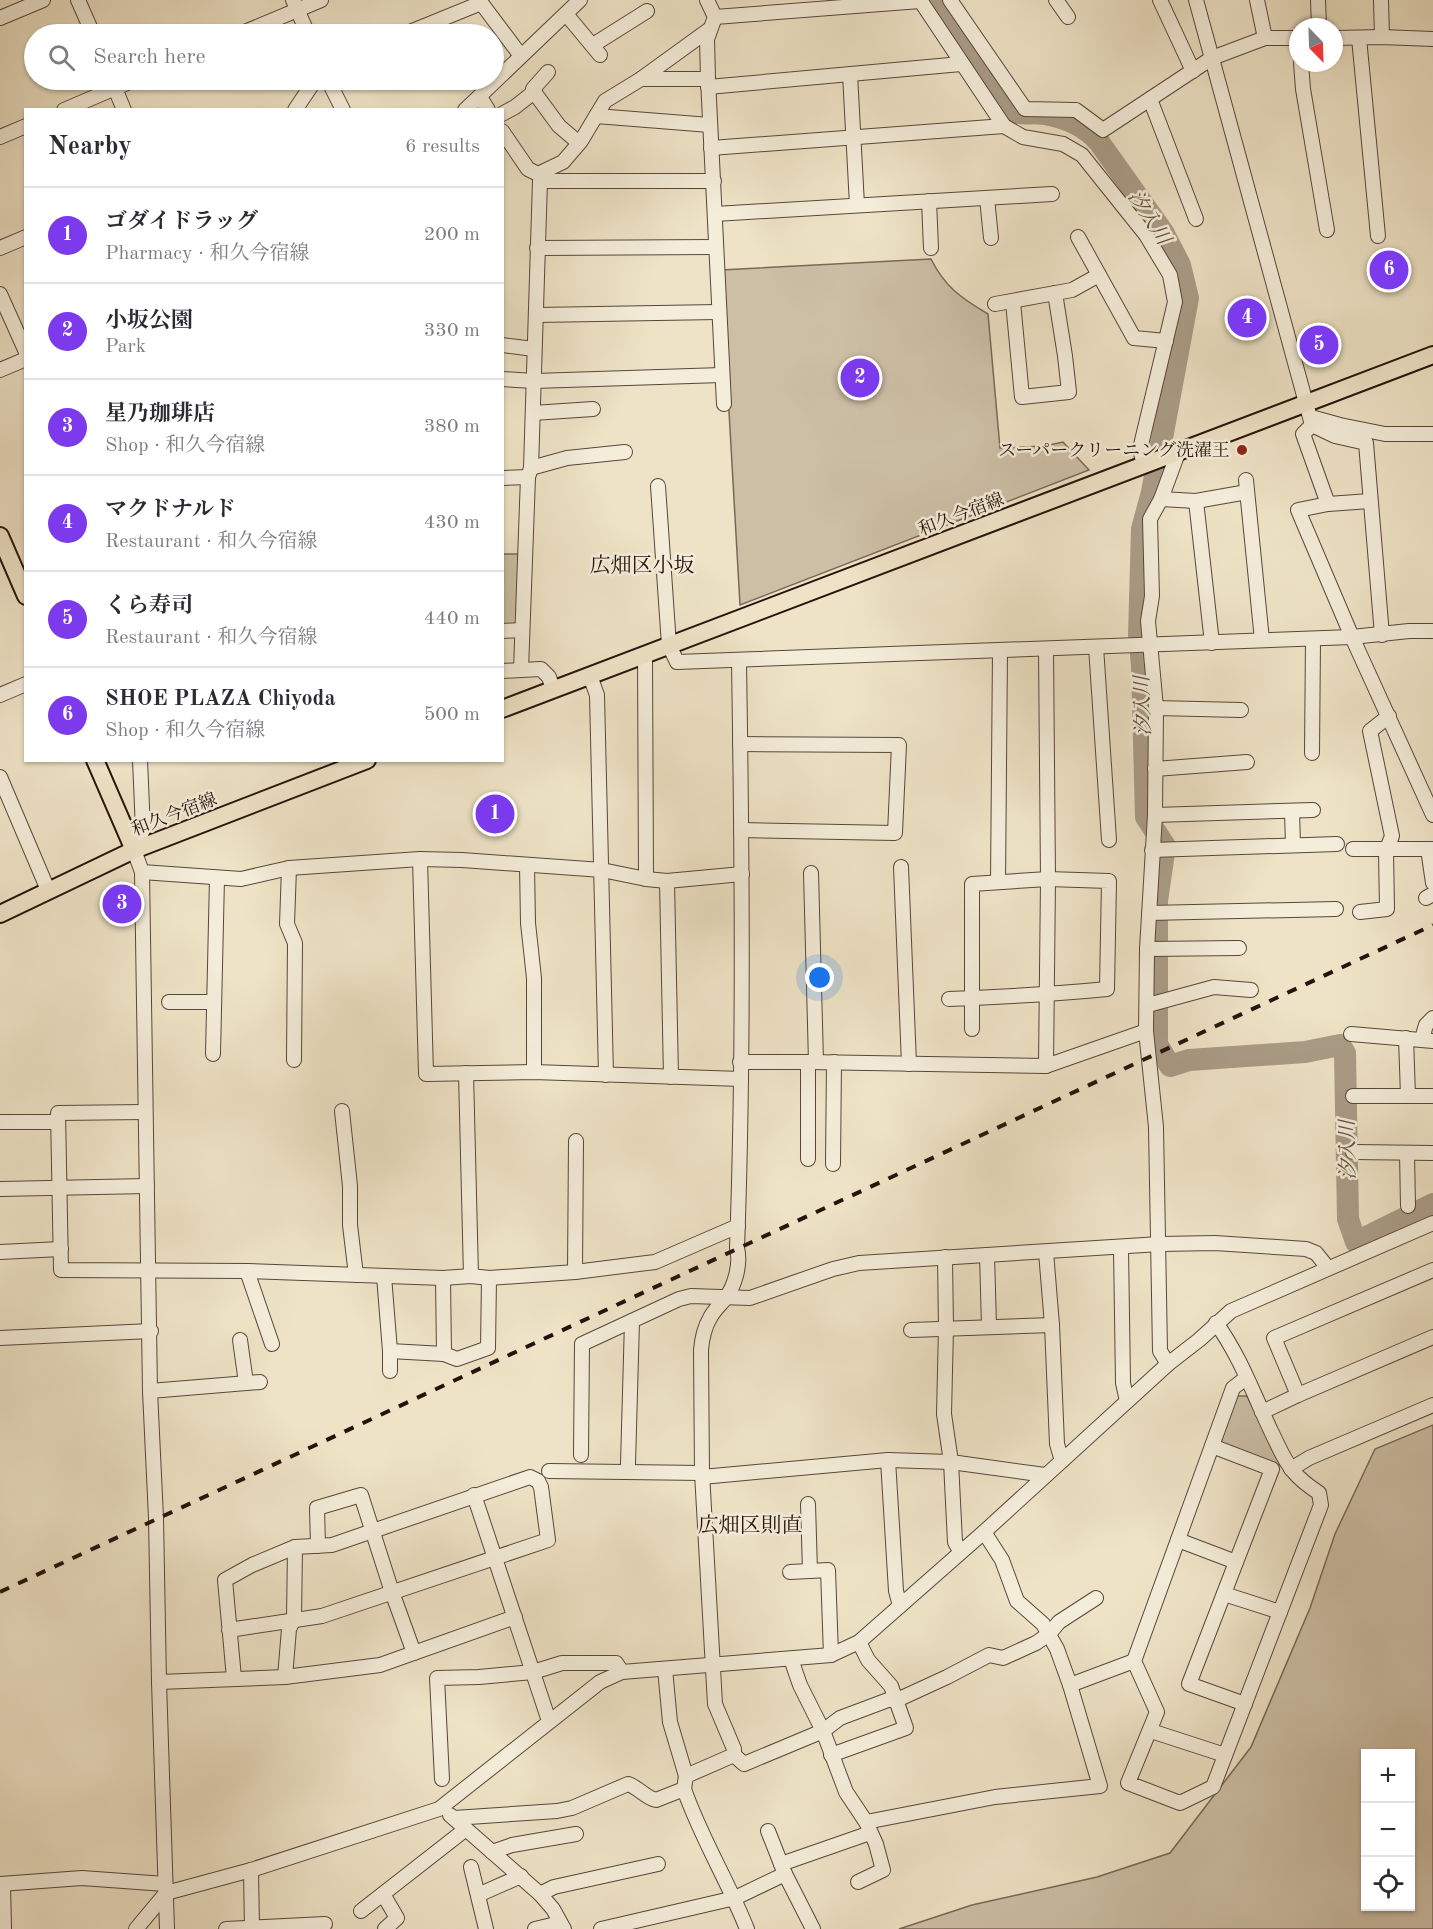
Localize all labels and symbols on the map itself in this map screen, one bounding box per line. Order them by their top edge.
north arrow [1289,18,1343,72]
water label: 汐入川 [1124,186,1176,250]
pin: 6 [1370,248,1408,292]
pin: 4 [1228,296,1266,340]
pin: 5 [1300,322,1338,368]
pin: 2 [840,356,880,400]
place label: スーパークリーニング洗濯王 [998,440,1230,460]
marker: スーパークリーニング洗濯王 [1235,443,1249,457]
street label: 和久今宿線 [915,489,1007,539]
district label: 広畑区小坂 [590,554,695,577]
water label: 汐入川 [1131,674,1155,736]
street label: 和久今宿線 [128,789,220,839]
pin: 1 [476,792,514,836]
pin: 3 [102,882,142,926]
your location [805,963,834,992]
water label: 汐入川 [1336,1118,1360,1180]
district label: 広畑区則直 [698,1514,803,1537]

